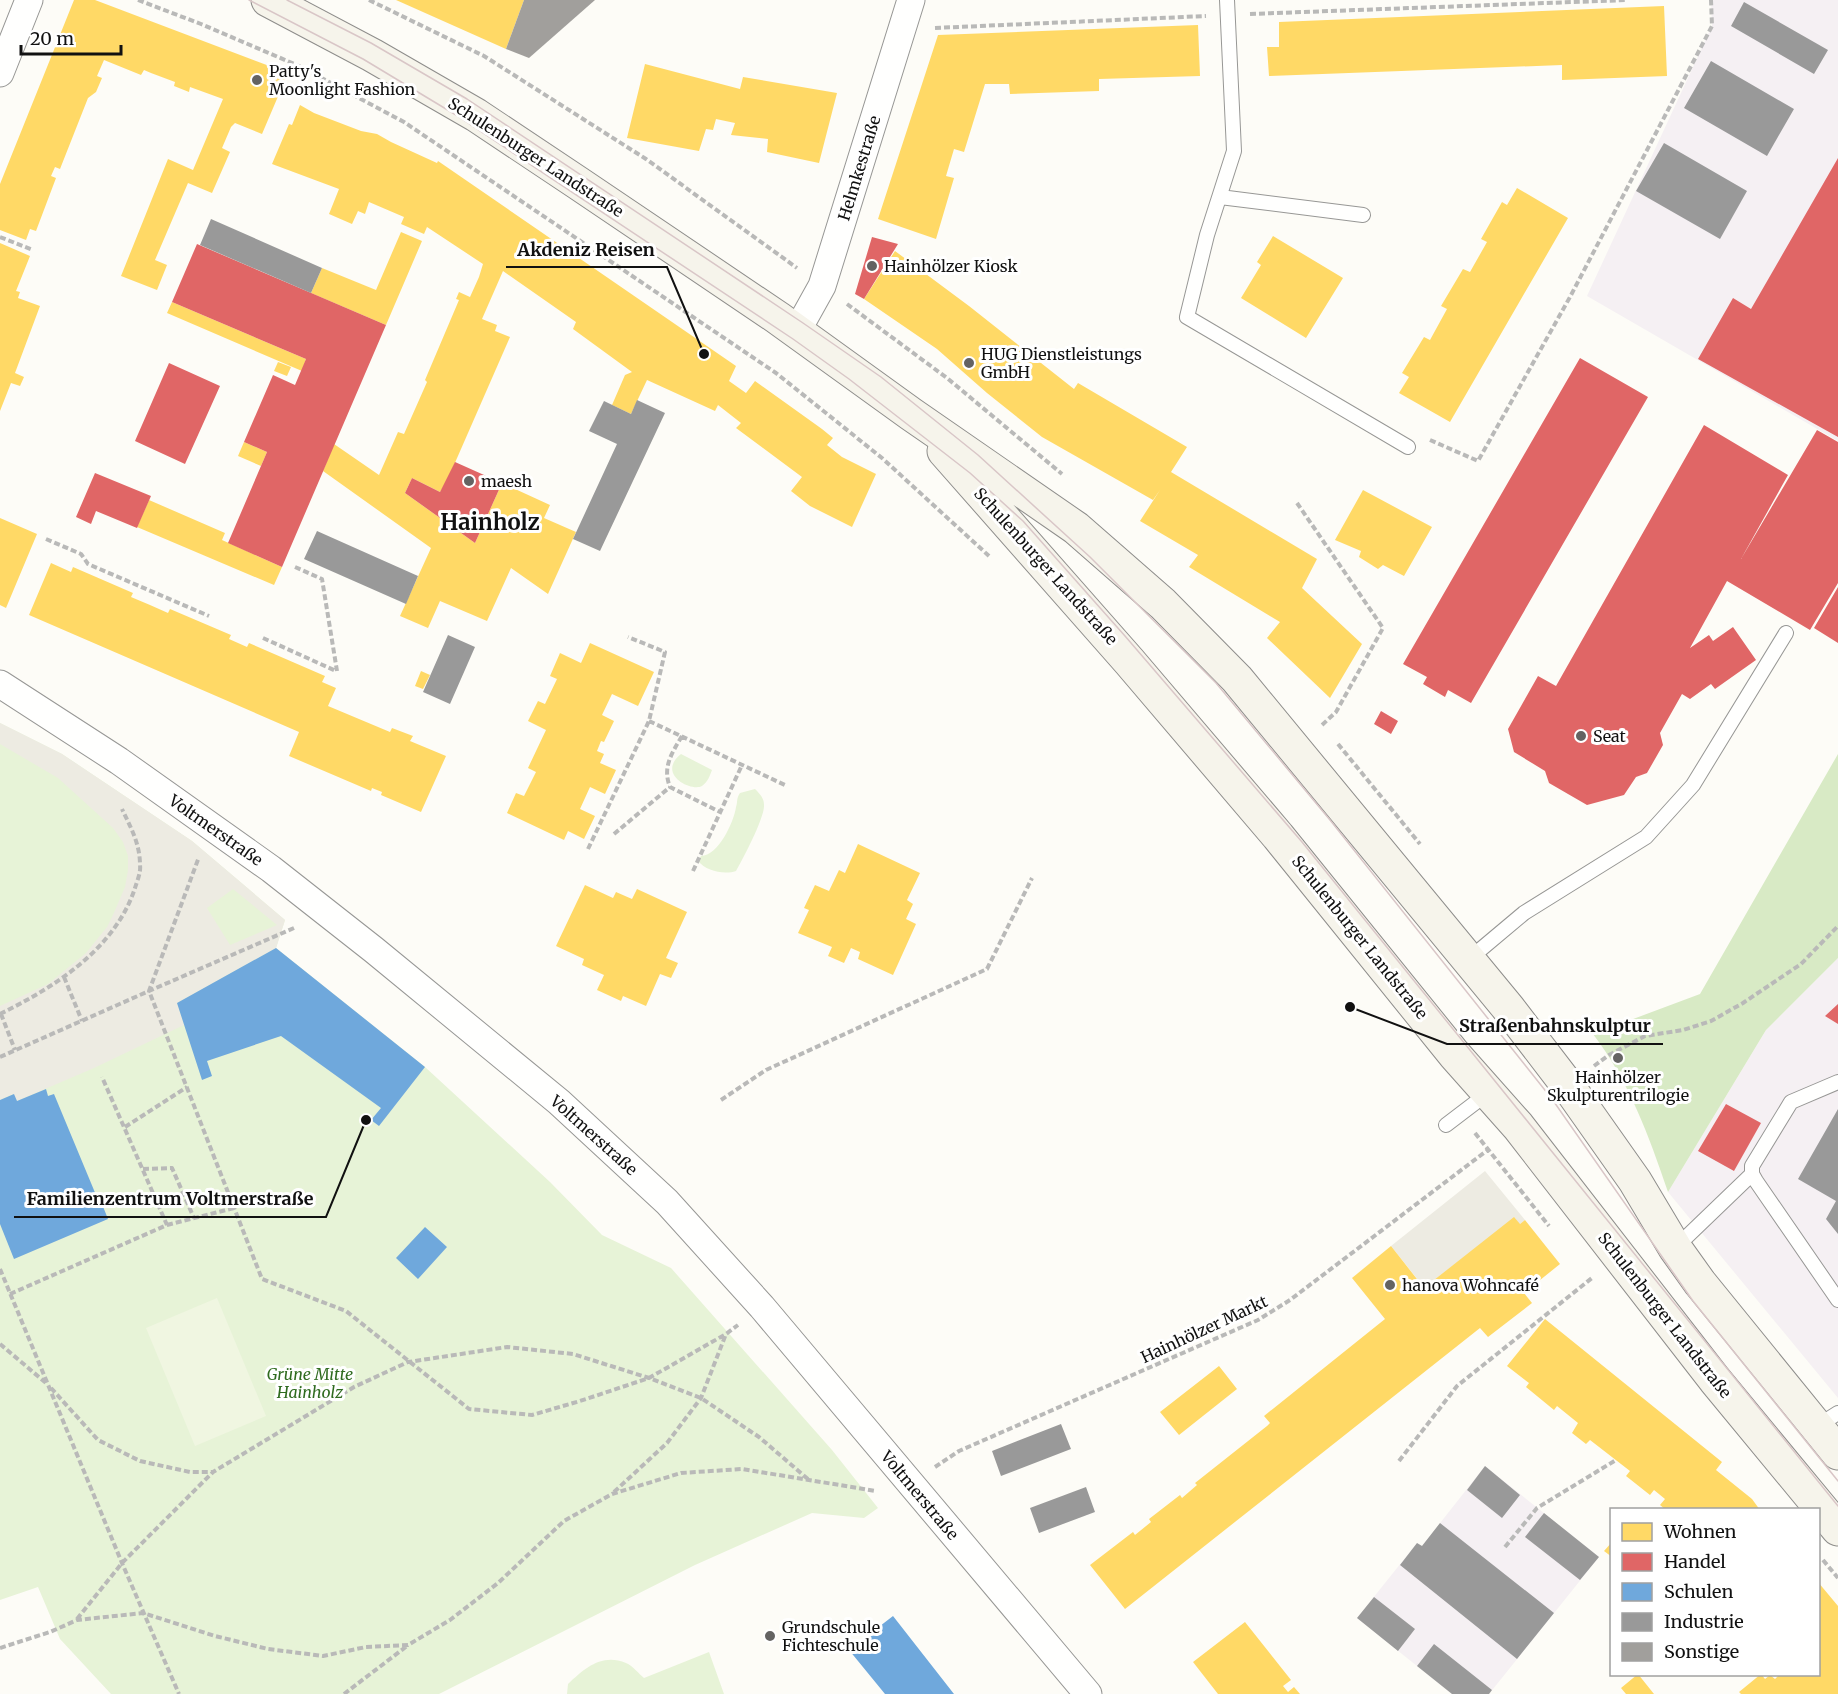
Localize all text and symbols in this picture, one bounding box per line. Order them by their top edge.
scale bar [21,18,122,56]
text: 20 m [30,27,74,50]
place label: Patty's Moonlight Fashion [269,61,415,99]
marker: Patty's Moonlight Fashion [250,73,264,87]
street label: Schulenburger Landstraße [445,93,627,221]
street label: Helmkestraße [834,113,884,223]
callout: Akdeniz Reisen [506,231,667,267]
text: Akdeniz Reisen [516,238,655,261]
place label: Hainhölzer Kiosk [884,256,1018,276]
marker: Hainhölzer Kiosk [865,259,879,273]
place label: HUG Dienstleistungs GmbH [981,344,1142,382]
marker: HUG Dienstleistungs GmbH [962,356,976,370]
place label: maesh [481,471,533,491]
marker: maesh [462,474,476,488]
street label: Schulenburger Landstraße [970,483,1122,649]
district label: Hainholz [440,508,540,536]
place label: Seat [1593,726,1627,746]
marker: Seat [1574,729,1588,743]
street label: Voltmerstraße [164,790,267,870]
street label: Schulenburger Landstraße [1288,851,1432,1023]
callout: Straßenbahnskulptur [1447,1008,1663,1044]
text: Straßenbahnskulptur [1459,1014,1651,1037]
marker: Hainhölzer Skulpturentrilogie [1611,1051,1625,1065]
place label: Hainhölzer Skulpturentrilogie [1547,1067,1689,1105]
street label: Voltmerstraße [546,1090,642,1179]
callout: Familienzentrum Voltmerstraße [14,1181,326,1217]
text: Familienzentrum Voltmerstraße [26,1187,314,1210]
street label: Schulenburger Landstraße [1594,1228,1736,1402]
place label: hanova Wohncafé [1402,1275,1539,1295]
marker: hanova Wohncafé [1383,1278,1397,1292]
street label: Hainhölzer Markt [1137,1291,1271,1367]
park label: Grüne Mitte Hainholz [267,1364,353,1402]
street label: Voltmerstraße [876,1446,963,1544]
legend [1610,1508,1820,1676]
text: Wohnen [1663,1520,1737,1543]
text: Handel [1664,1550,1726,1573]
text: Schulen [1664,1580,1733,1603]
text: Industrie [1664,1610,1744,1633]
place label: Grundschule Fichteschule [782,1617,880,1655]
marker: Grundschule Fichteschule [763,1629,777,1643]
text: Sonstige [1664,1640,1739,1663]

